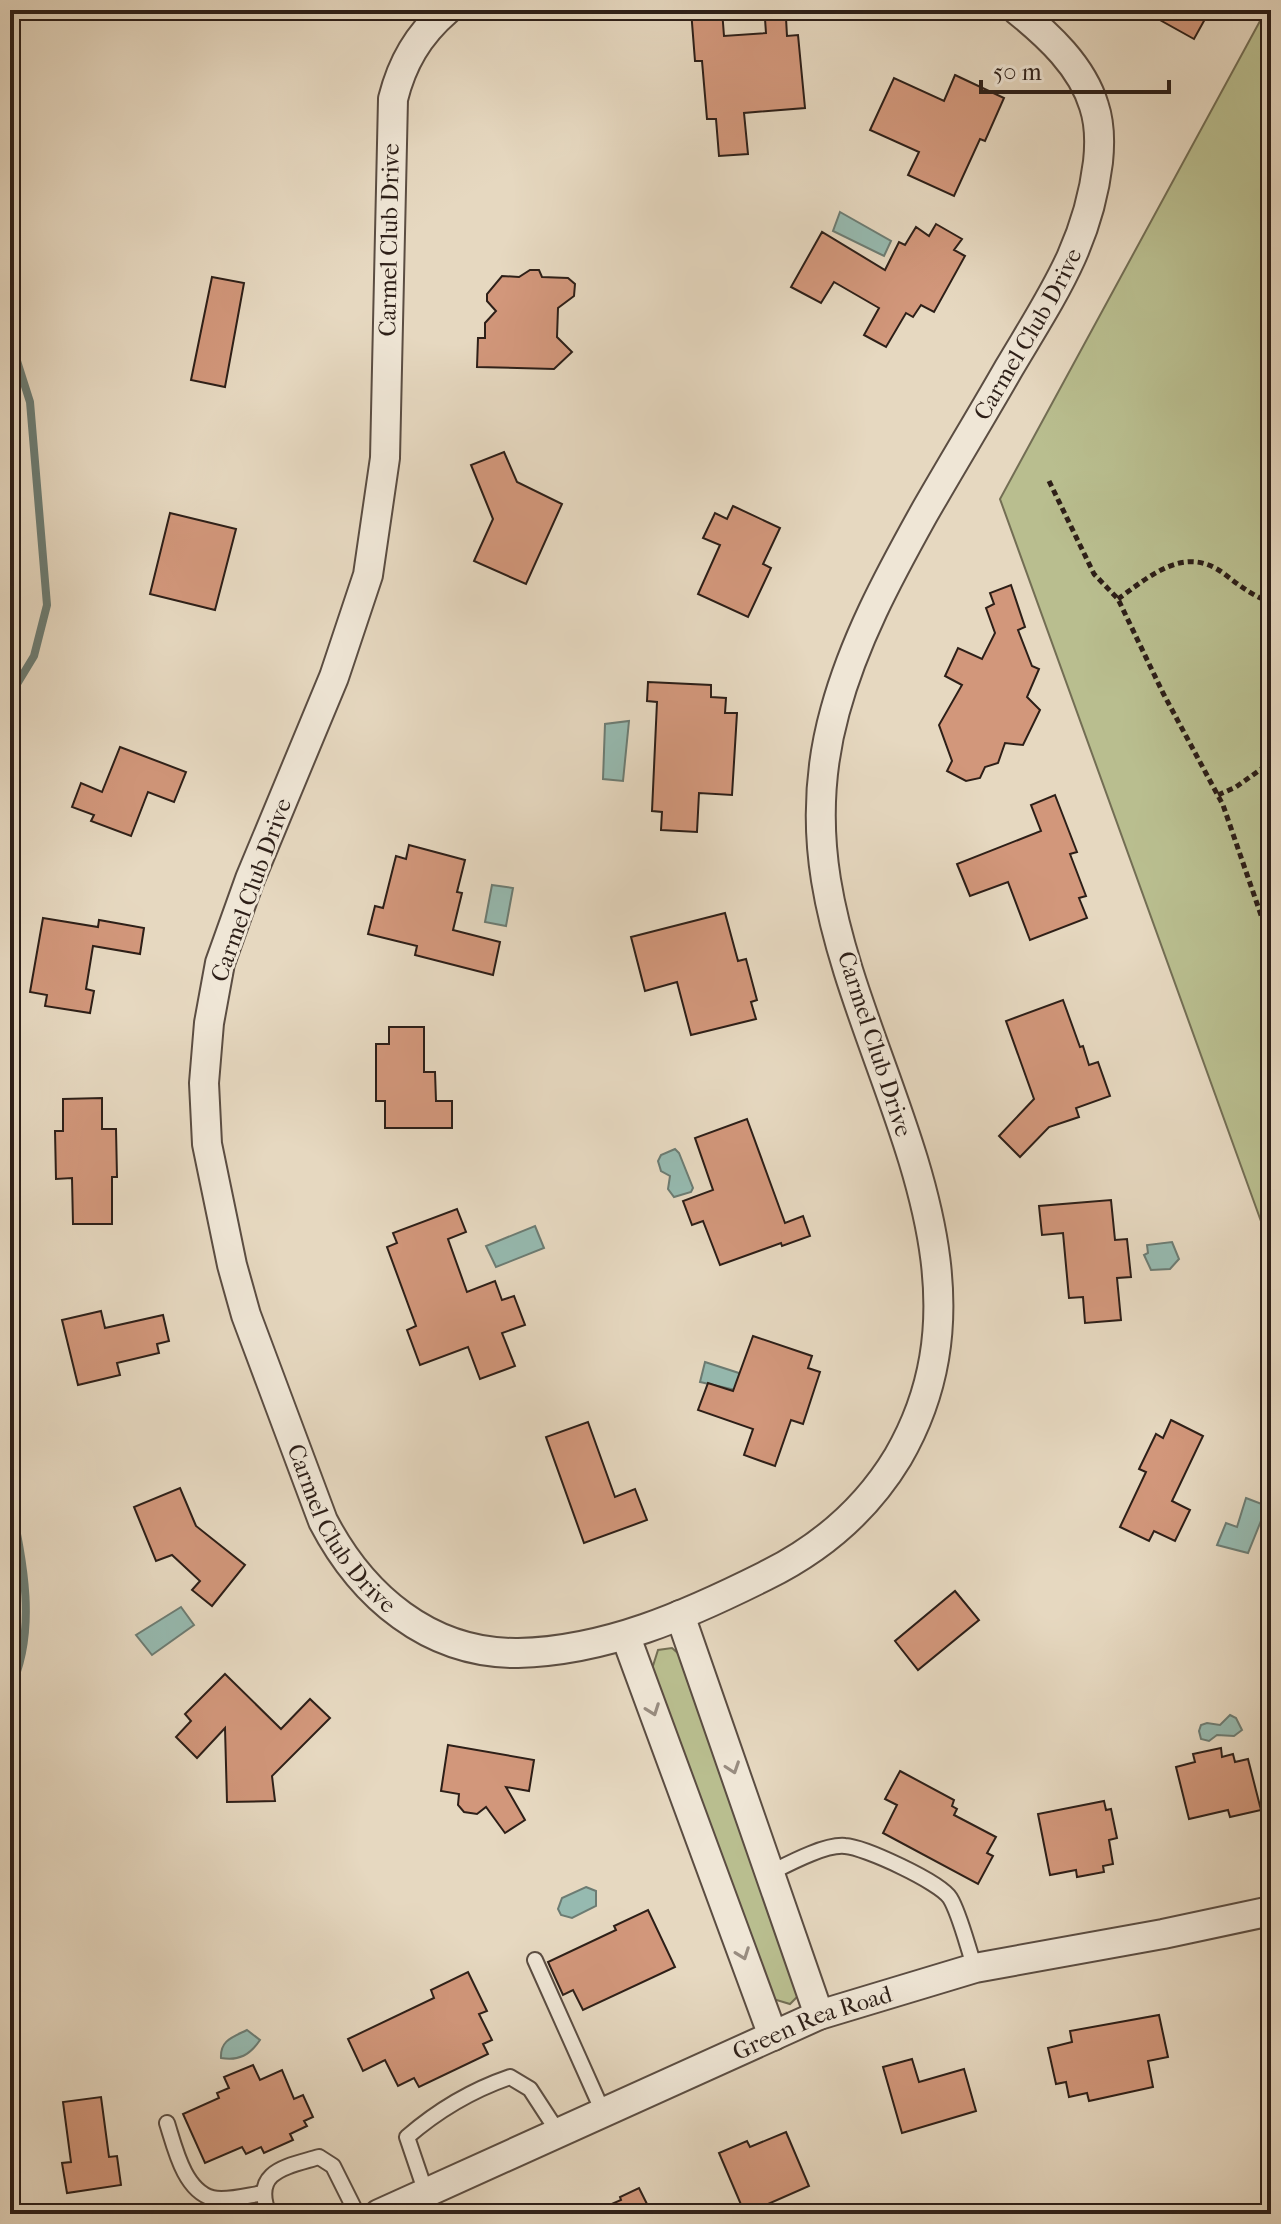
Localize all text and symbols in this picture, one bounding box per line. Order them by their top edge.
scale bar [981,44,1169,94]
text: 50 m [993,58,1042,86]
street label: Carmel Club Drive [373,143,405,337]
street label: Carmel Club Drive [968,244,1087,425]
street label: Carmel Club Drive [205,794,297,986]
street label: Carmel Club Drive [832,948,918,1140]
street label: Carmel Club Drive [281,1440,402,1619]
one-way arrow [643,1702,660,1716]
one-way arrow [723,1760,740,1774]
one-way arrow [733,1946,750,1960]
street label: Green Rea Road [728,1980,896,2066]

